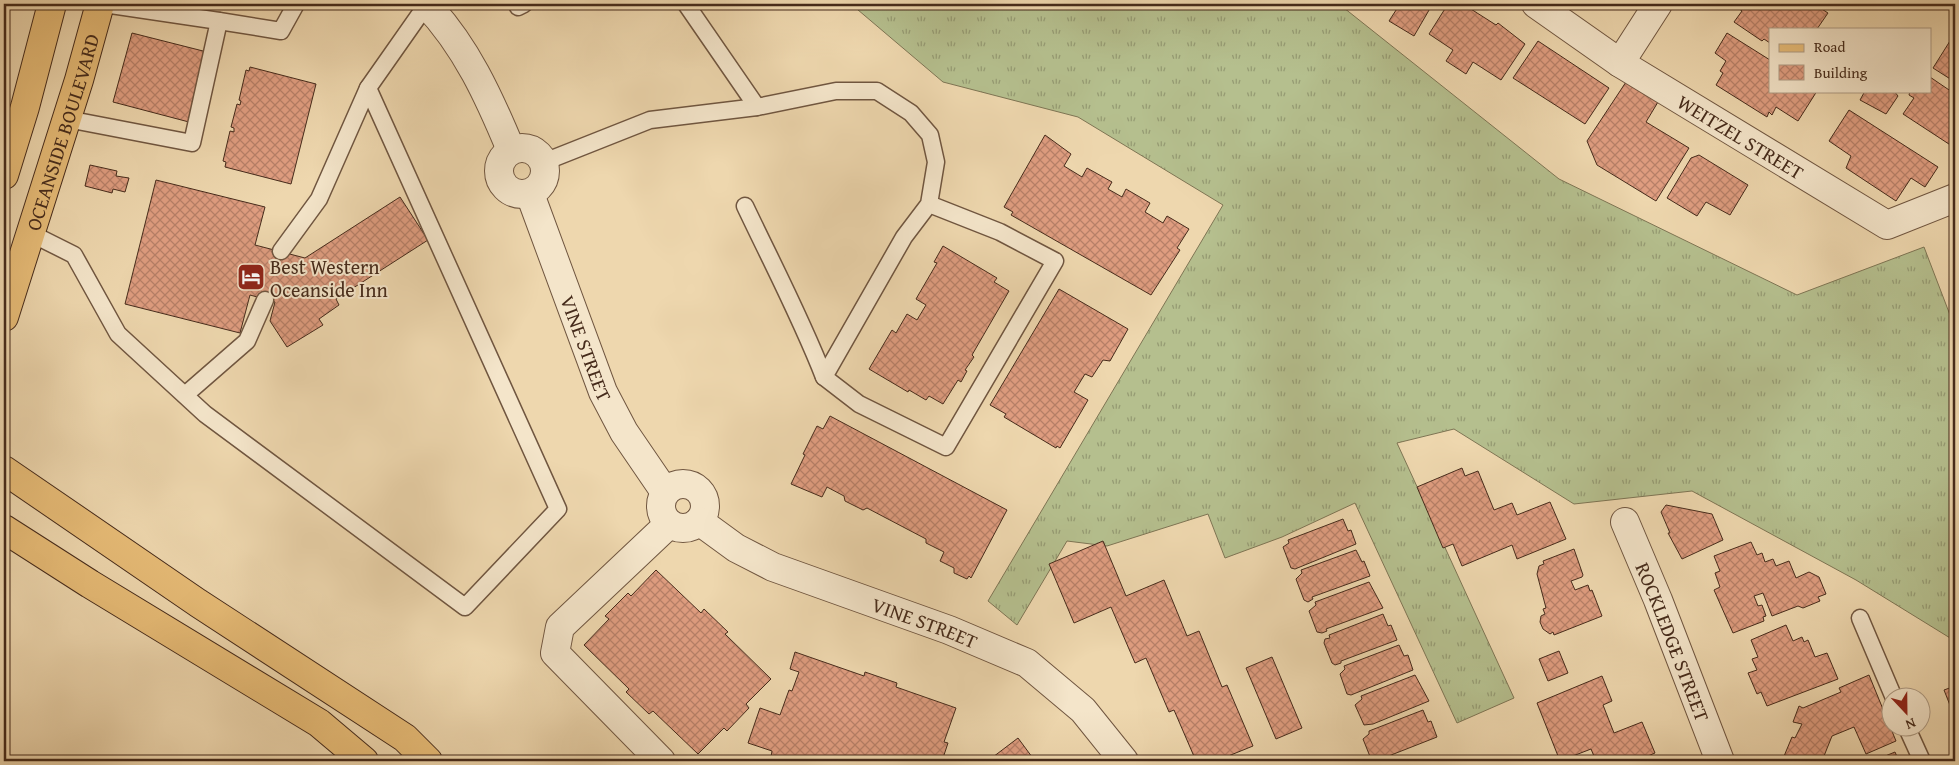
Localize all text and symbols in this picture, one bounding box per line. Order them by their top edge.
legend [1769,28,1932,92]
street label: OCEANSIDE BOULEVARD [18,30,106,234]
text: Road [1814,36,1845,57]
text: Building [1814,62,1868,83]
street label: WEITZEL STREET [1672,87,1810,186]
place label: Best Western Oceanside Inn [270,252,388,304]
hotel icon: Best Western Oceanside Inn [236,262,266,292]
street label: VINE STREET [554,291,620,406]
street label: ROCKLEDGE STREET [1629,557,1718,725]
street label: VINE STREET [868,589,982,655]
north arrow [1882,688,1932,738]
text: N [1902,713,1919,735]

